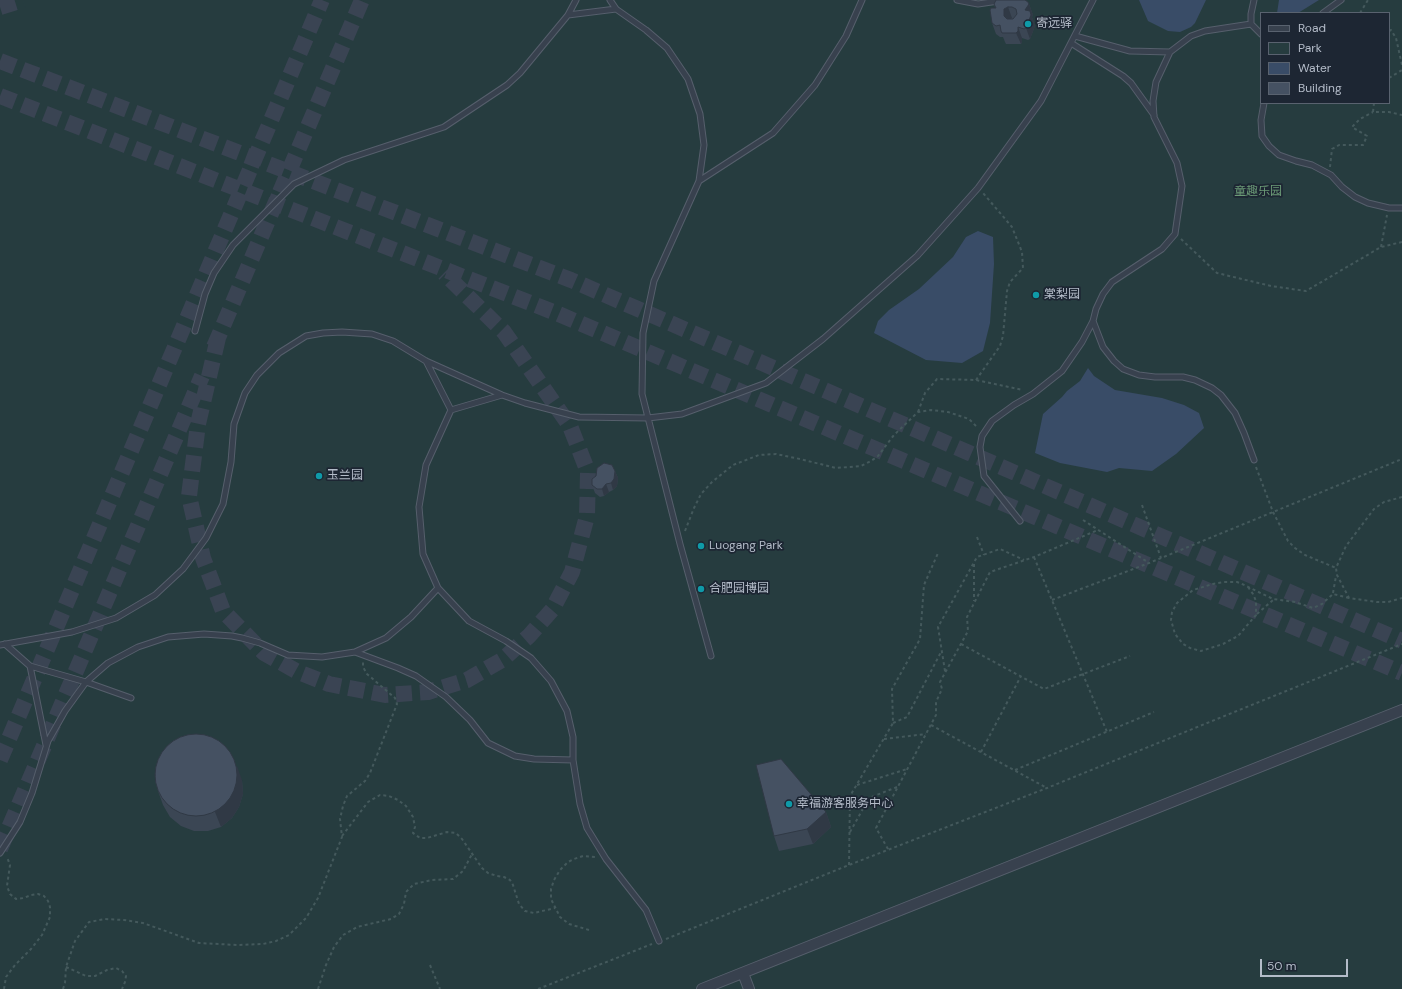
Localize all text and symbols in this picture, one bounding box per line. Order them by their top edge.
legend [1260,12,1390,104]
place label: 寄远驿 [1036,17,1072,31]
marker: 寄远驿 [1023,19,1033,29]
text: Road [1298,20,1326,36]
text: Park [1298,40,1322,56]
text: Water [1298,60,1331,76]
text: Building [1298,80,1342,96]
park label: 童趣乐园 [1234,185,1282,199]
place label: 棠梨园 [1044,288,1080,302]
marker: 棠梨园 [1031,290,1041,300]
place label: 玉兰园 [327,469,363,483]
marker: 玉兰园 [314,471,324,481]
place label: Luogang Park [709,539,783,553]
marker: Luogang Park [696,541,706,551]
place label: 合肥园博园 [709,582,769,596]
marker: 合肥园博园 [696,584,706,594]
place label: 幸福游客服务中心 [797,797,893,811]
marker: 幸福游客服务中心 [784,799,794,809]
scale bar [1262,951,1350,977]
text: 50 m [1267,958,1296,974]

